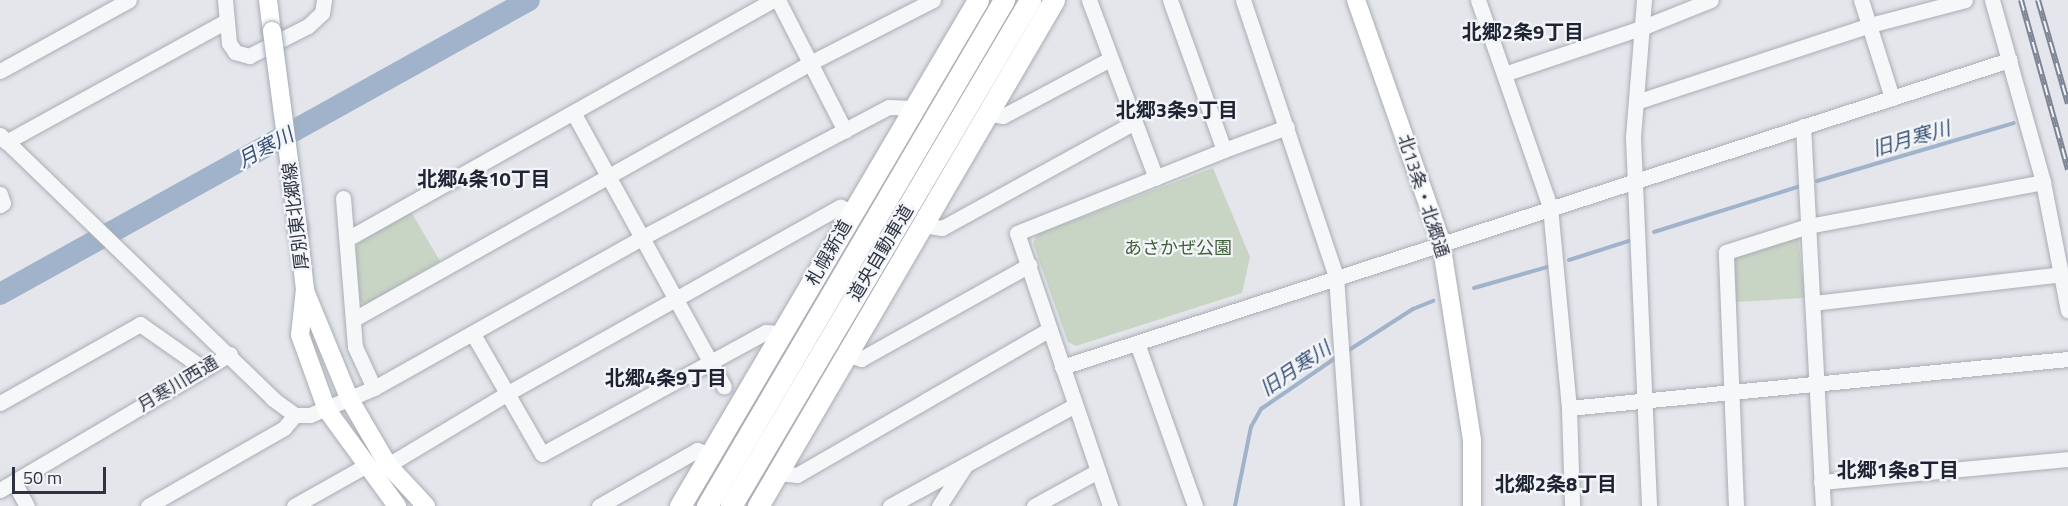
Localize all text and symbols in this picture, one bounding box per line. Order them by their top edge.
district label: 北郷2条9丁目 [1462,19,1584,43]
district label: 北郷3条9丁目 [1116,97,1238,121]
water label: 旧月寒川 [1869,115,1953,161]
water label: 月寒川 [233,122,297,172]
street label: 北13条・北郷通 [1393,132,1453,260]
street label: 厚別東北郷線 [279,161,313,271]
district label: 北郷4条10丁目 [417,166,551,190]
street label: 道央自動車道 [844,201,918,305]
street label: 札幌新道 [802,216,856,290]
park label: あさかぜ公園 [1124,237,1232,259]
water label: 旧月寒川 [1255,336,1335,400]
street label: 月寒川西通 [134,352,222,416]
district label: 北郷4条9丁目 [605,365,727,389]
scale bar [15,455,110,493]
district label: 北郷1条8丁目 [1837,457,1959,481]
text: 50 m [23,464,62,491]
district label: 北郷2条8丁目 [1495,471,1617,495]

